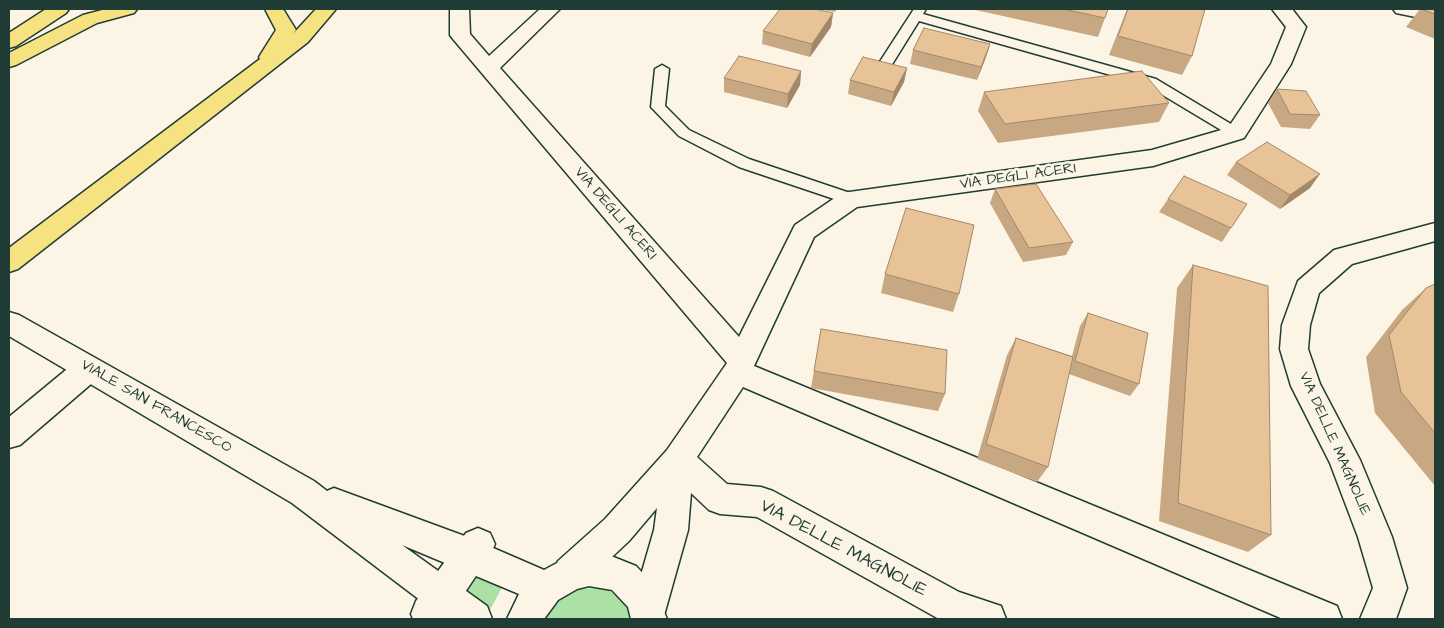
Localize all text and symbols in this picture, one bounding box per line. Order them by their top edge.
street label: VIA DEGLI ACERI [959,160,1077,194]
street label: VIA DEGLI ACERI [570,164,660,264]
street label: VIALE SAN FRANCESCO [77,356,235,458]
street label: VIA DELLE MAGNOLIE [1294,370,1374,518]
street label: VIA DELLE MAGNOLIE [756,496,930,602]

